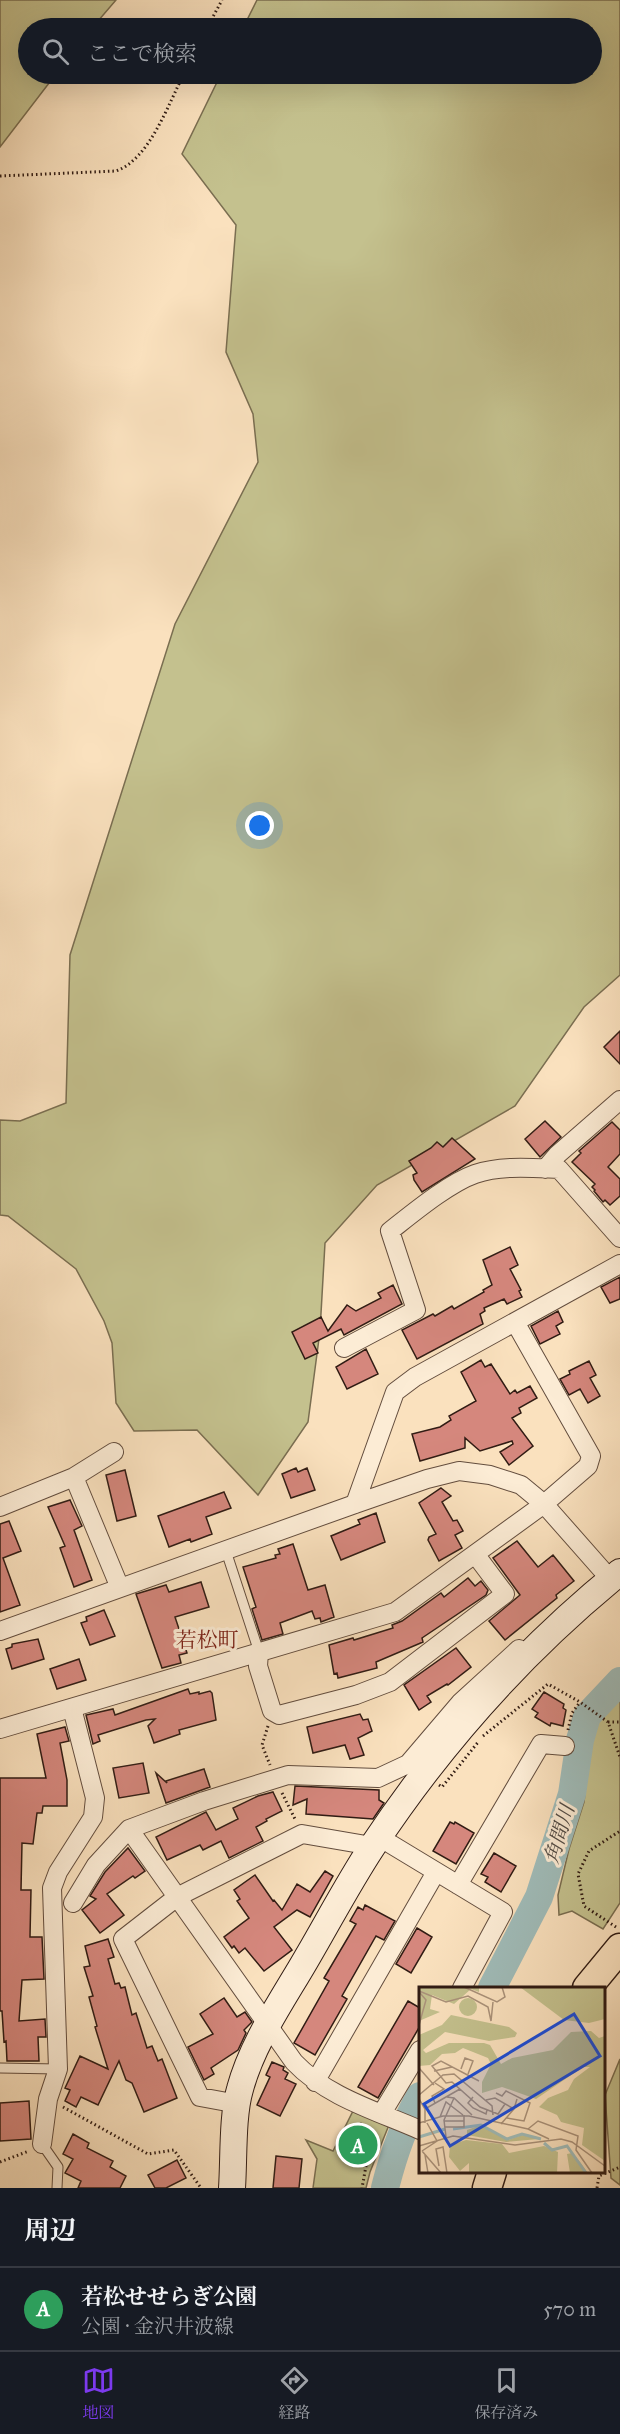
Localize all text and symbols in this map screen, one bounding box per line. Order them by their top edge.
search box [18,18,602,84]
icon: search [39,35,72,68]
text: ここで検索 [87,40,197,67]
your location [245,811,274,840]
district label: 若松町 [176,1627,239,1653]
water label: 角間川 [539,1800,580,1866]
inset map [419,1987,605,2173]
pin: A [338,2122,378,2168]
text: 周辺 [24,2214,76,2246]
text: 若松せせらぎ公園 [81,2283,257,2310]
text: A [37,2297,50,2321]
text: 570 m [543,2297,596,2321]
text: 公園 · 金沢井波線 [81,2314,234,2338]
tab: 地図 [82,2364,115,2423]
tab: 経路 [278,2364,311,2423]
tab: 保存済み [474,2364,538,2423]

